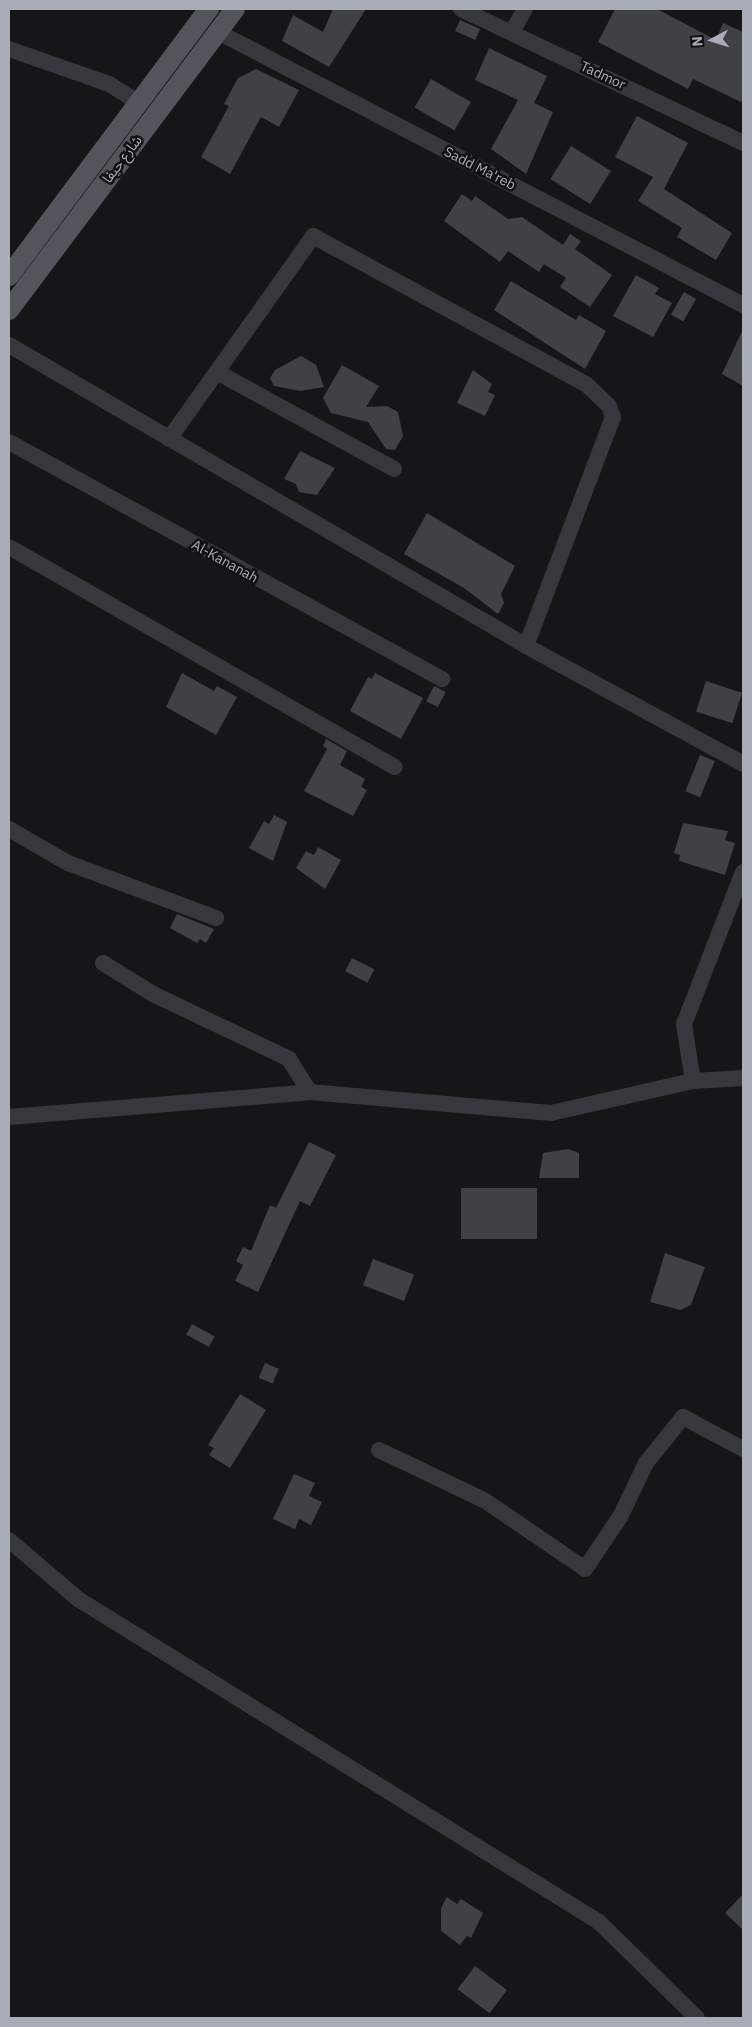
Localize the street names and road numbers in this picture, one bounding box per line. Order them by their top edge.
street label: Tadmor [578,57,628,93]
street label: شارع حيفا [99,132,145,186]
street label: Sadd Ma'reb [441,143,519,193]
street label: Al-Kananah [189,536,261,586]

